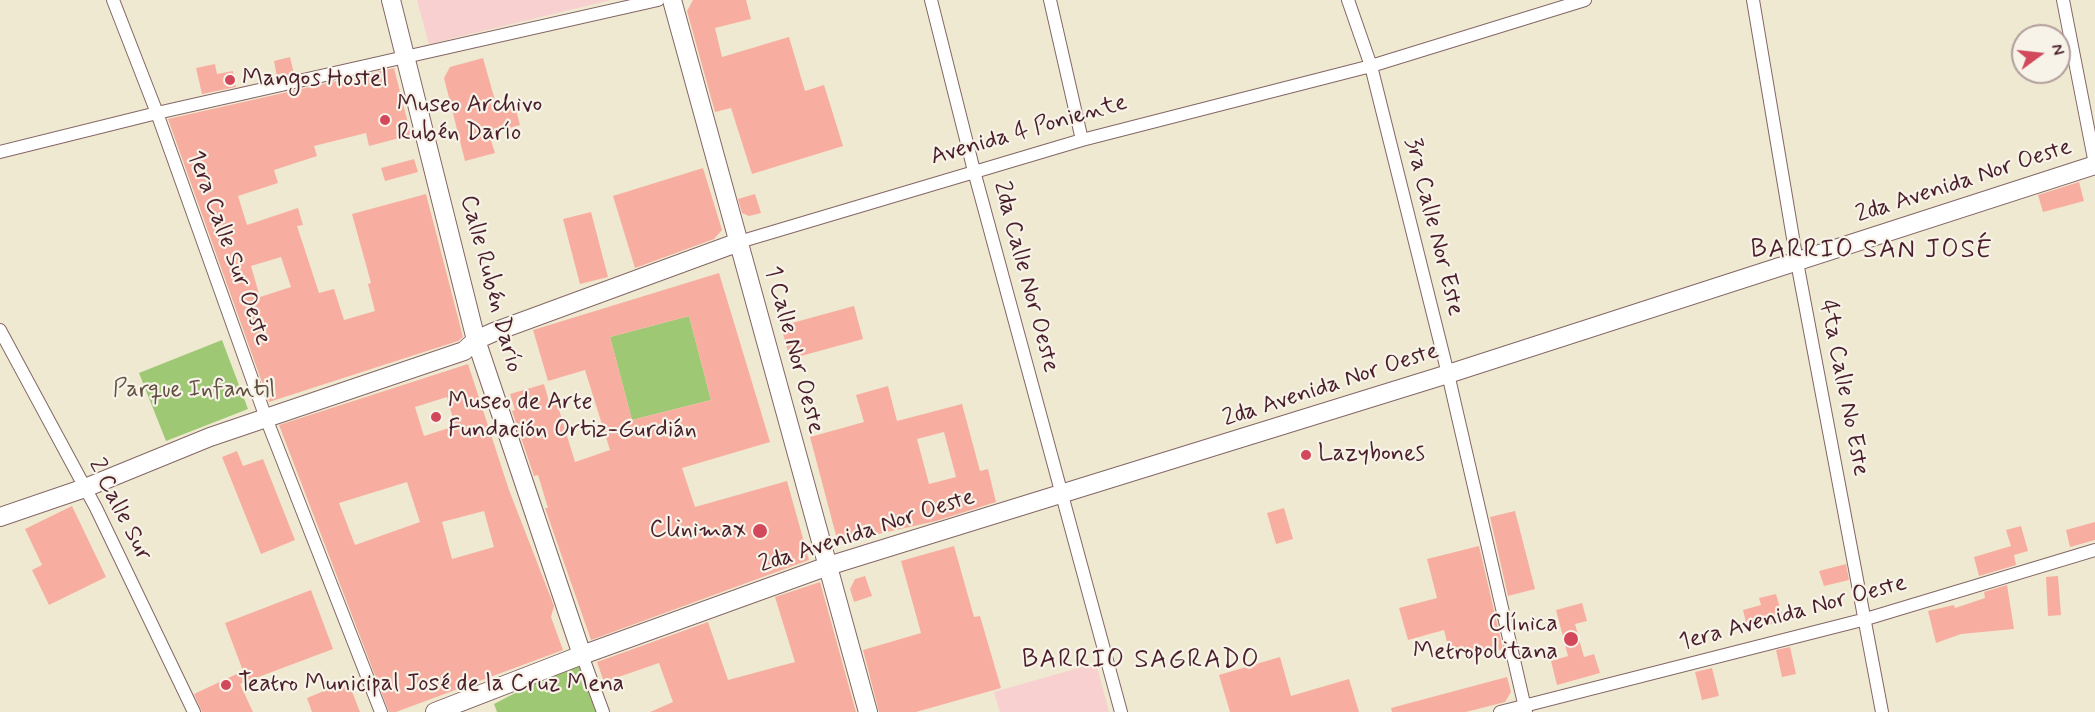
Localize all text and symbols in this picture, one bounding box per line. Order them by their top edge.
north arrow [2011,24,2071,84]
text: N [2045,42,2068,58]
place label: Mangos Hostel [242,66,388,94]
marker: Mangos Hostel [223,73,237,87]
street label: Avenida 4 Poniente [927,89,1131,173]
place label: Museo Archivo Rubén Darío [397,92,542,148]
marker: Museo Archivo Rubén Darío [378,113,392,127]
street label: 2da Avenida Nor Oeste [1852,134,2076,230]
street label: 3ra Calle Nor Este [1397,135,1469,319]
street label: 1era Calle Sur Oeste [179,147,277,349]
street label: 2da Calle Nor Oeste [986,179,1064,375]
street label: Calle Rubén Darío [452,192,528,376]
district label: BARRIO SAN JOSÉ [1750,236,1994,268]
street label: 1 Calle Nor Oeste [757,263,829,437]
street label: 4ta Calle No Este [1812,297,1874,479]
street label: 2da Avenida Nor Oeste [1219,338,1443,434]
park label: Parque Infantil [113,377,275,405]
place label: Museo de Arte Fundación Ortiz-Gurdián [448,389,697,445]
marker: Museo de Arte Fundación Ortiz-Gurdián [429,410,443,424]
place label: Lazybones [1318,441,1425,469]
marker: Lazybones [1299,448,1313,462]
street label: 2 Calle Sur [81,454,157,566]
street label: 2da Avenida Nor Oeste [755,484,979,580]
place label: Clinimax [650,517,746,545]
marker: Clinimax [751,522,769,540]
street label: 1era Avenida Nor Oeste [1676,570,1910,658]
place label: Clínica Metropolitana [1413,611,1558,667]
marker: Clínica Metropolitana [1562,630,1580,648]
district label: BARRIO SAGRADO [1020,646,1262,678]
place label: Teatro Municipal José de la Cruz Mena [238,671,624,699]
marker: Teatro Municipal José de la Cruz Mena [219,678,233,692]

